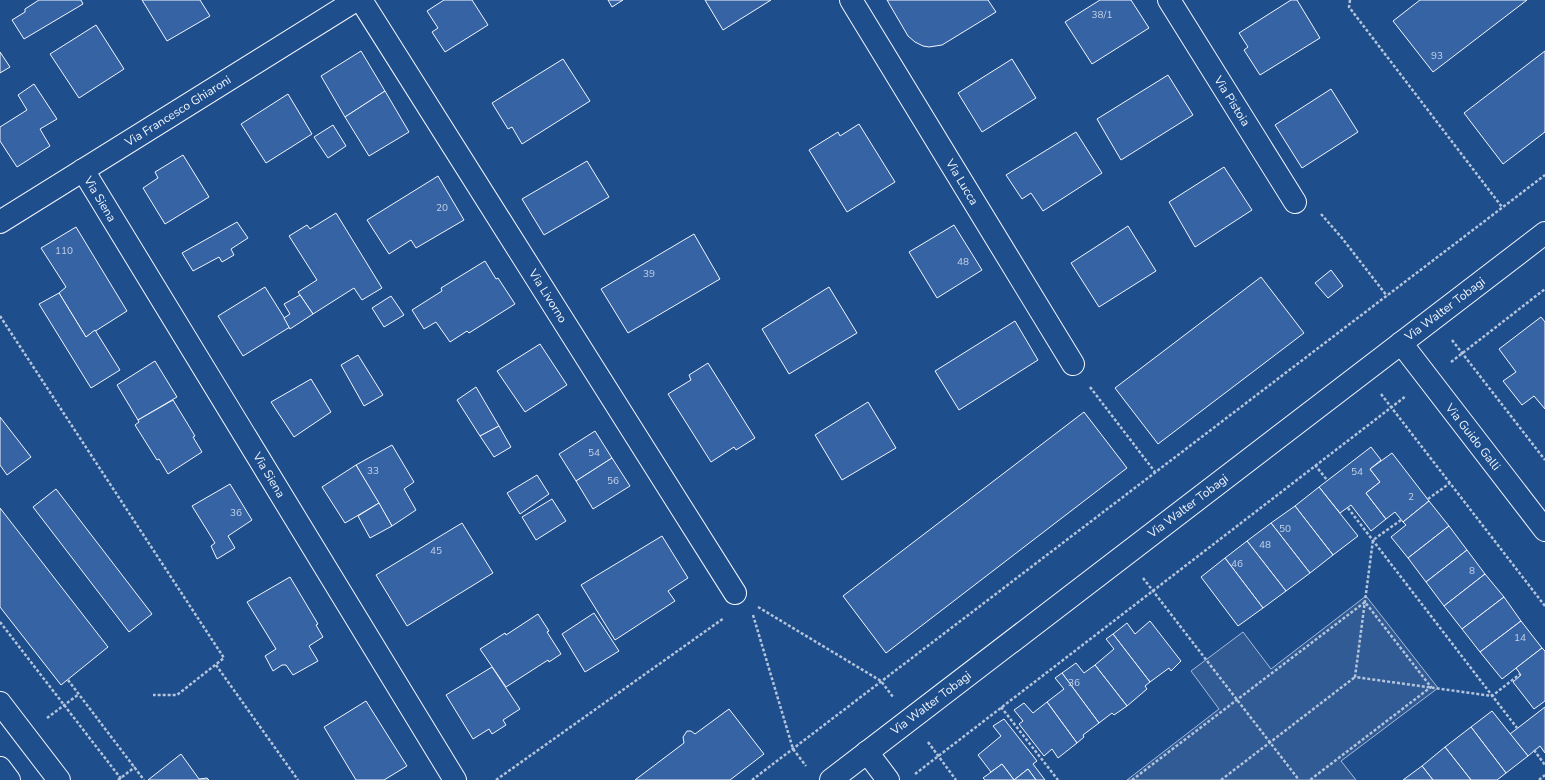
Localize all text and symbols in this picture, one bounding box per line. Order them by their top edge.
house number: 38/1 [1092,8,1112,22]
house number: 93 [1431,49,1443,63]
street label: Via Francesco Ghiaroni [121,72,234,151]
street label: Via Pistoia [1210,72,1254,129]
street label: Via Lucca [942,155,982,208]
street label: Via Siena [80,172,120,225]
house number: 20 [436,201,448,215]
house number: 110 [55,244,73,258]
house number: 48 [957,255,969,269]
street label: Via Livorno [525,265,571,326]
house number: 39 [643,267,655,281]
street label: Via Walter Tobagi [1401,273,1489,345]
street label: Via Guido Galli [1441,400,1504,474]
house number: 54 [588,446,600,460]
street label: Via Siena [249,448,289,501]
house number: 33 [367,464,379,478]
house number: 54 [1351,465,1363,479]
street label: Via Walter Tobagi [1144,470,1232,542]
house number: 56 [607,474,619,488]
house number: 2 [1408,490,1414,504]
house number: 36 [230,506,242,520]
house number: 50 [1279,522,1291,536]
house number: 48 [1259,538,1271,552]
house number: 45 [430,544,442,558]
house number: 46 [1231,557,1243,571]
house number: 8 [1469,564,1475,578]
house number: 14 [1514,631,1526,645]
street label: Via Walter Tobagi [887,667,975,739]
house number: 36 [1068,676,1080,690]

